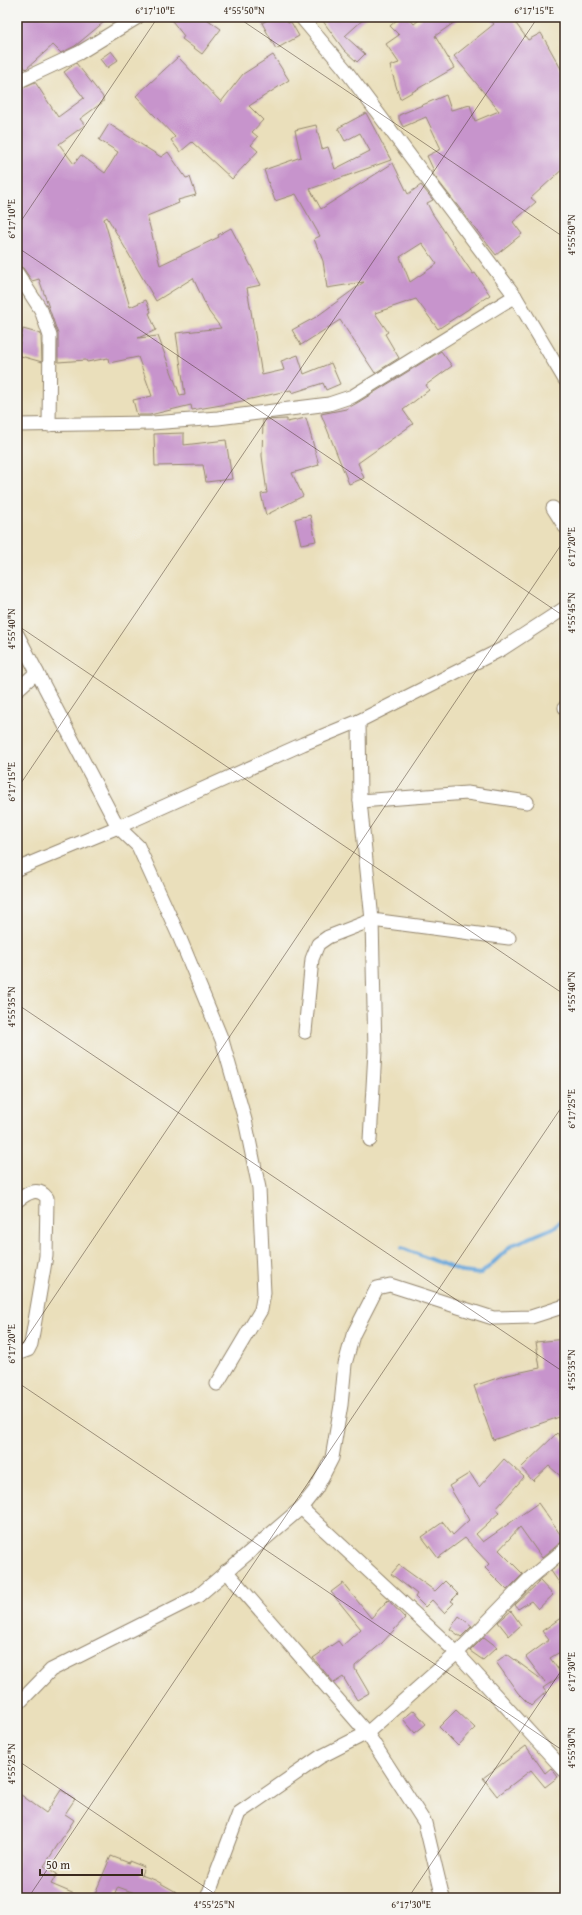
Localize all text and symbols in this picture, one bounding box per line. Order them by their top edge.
text: 6°17'10"E [135,3,175,18]
text: 4°55'50"N [223,3,265,18]
text: 6°17'15"E [514,3,554,18]
text: 6°17'10"E [4,199,19,239]
text: 4°55'50"N [564,214,579,256]
text: 6°17'20"E [564,527,579,567]
text: 4°55'45"N [564,592,579,634]
text: 4°55'40"N [4,608,19,650]
text: 6°17'15"E [4,762,19,802]
text: 4°55'40"N [564,971,579,1013]
text: 4°55'35"N [4,986,19,1028]
text: 6°17'25"E [564,1089,579,1129]
text: 6°17'20"E [4,1324,19,1364]
text: 4°55'35"N [564,1349,579,1391]
text: 6°17'30"E [564,1652,579,1692]
text: 4°55'30"N [564,1727,579,1769]
text: 4°55'25"N [4,1743,19,1785]
scale bar [40,1851,142,1877]
text: 50 m [46,1856,70,1873]
text: 4°55'25"N [193,1897,235,1912]
text: 6°17'30"E [391,1897,431,1912]

